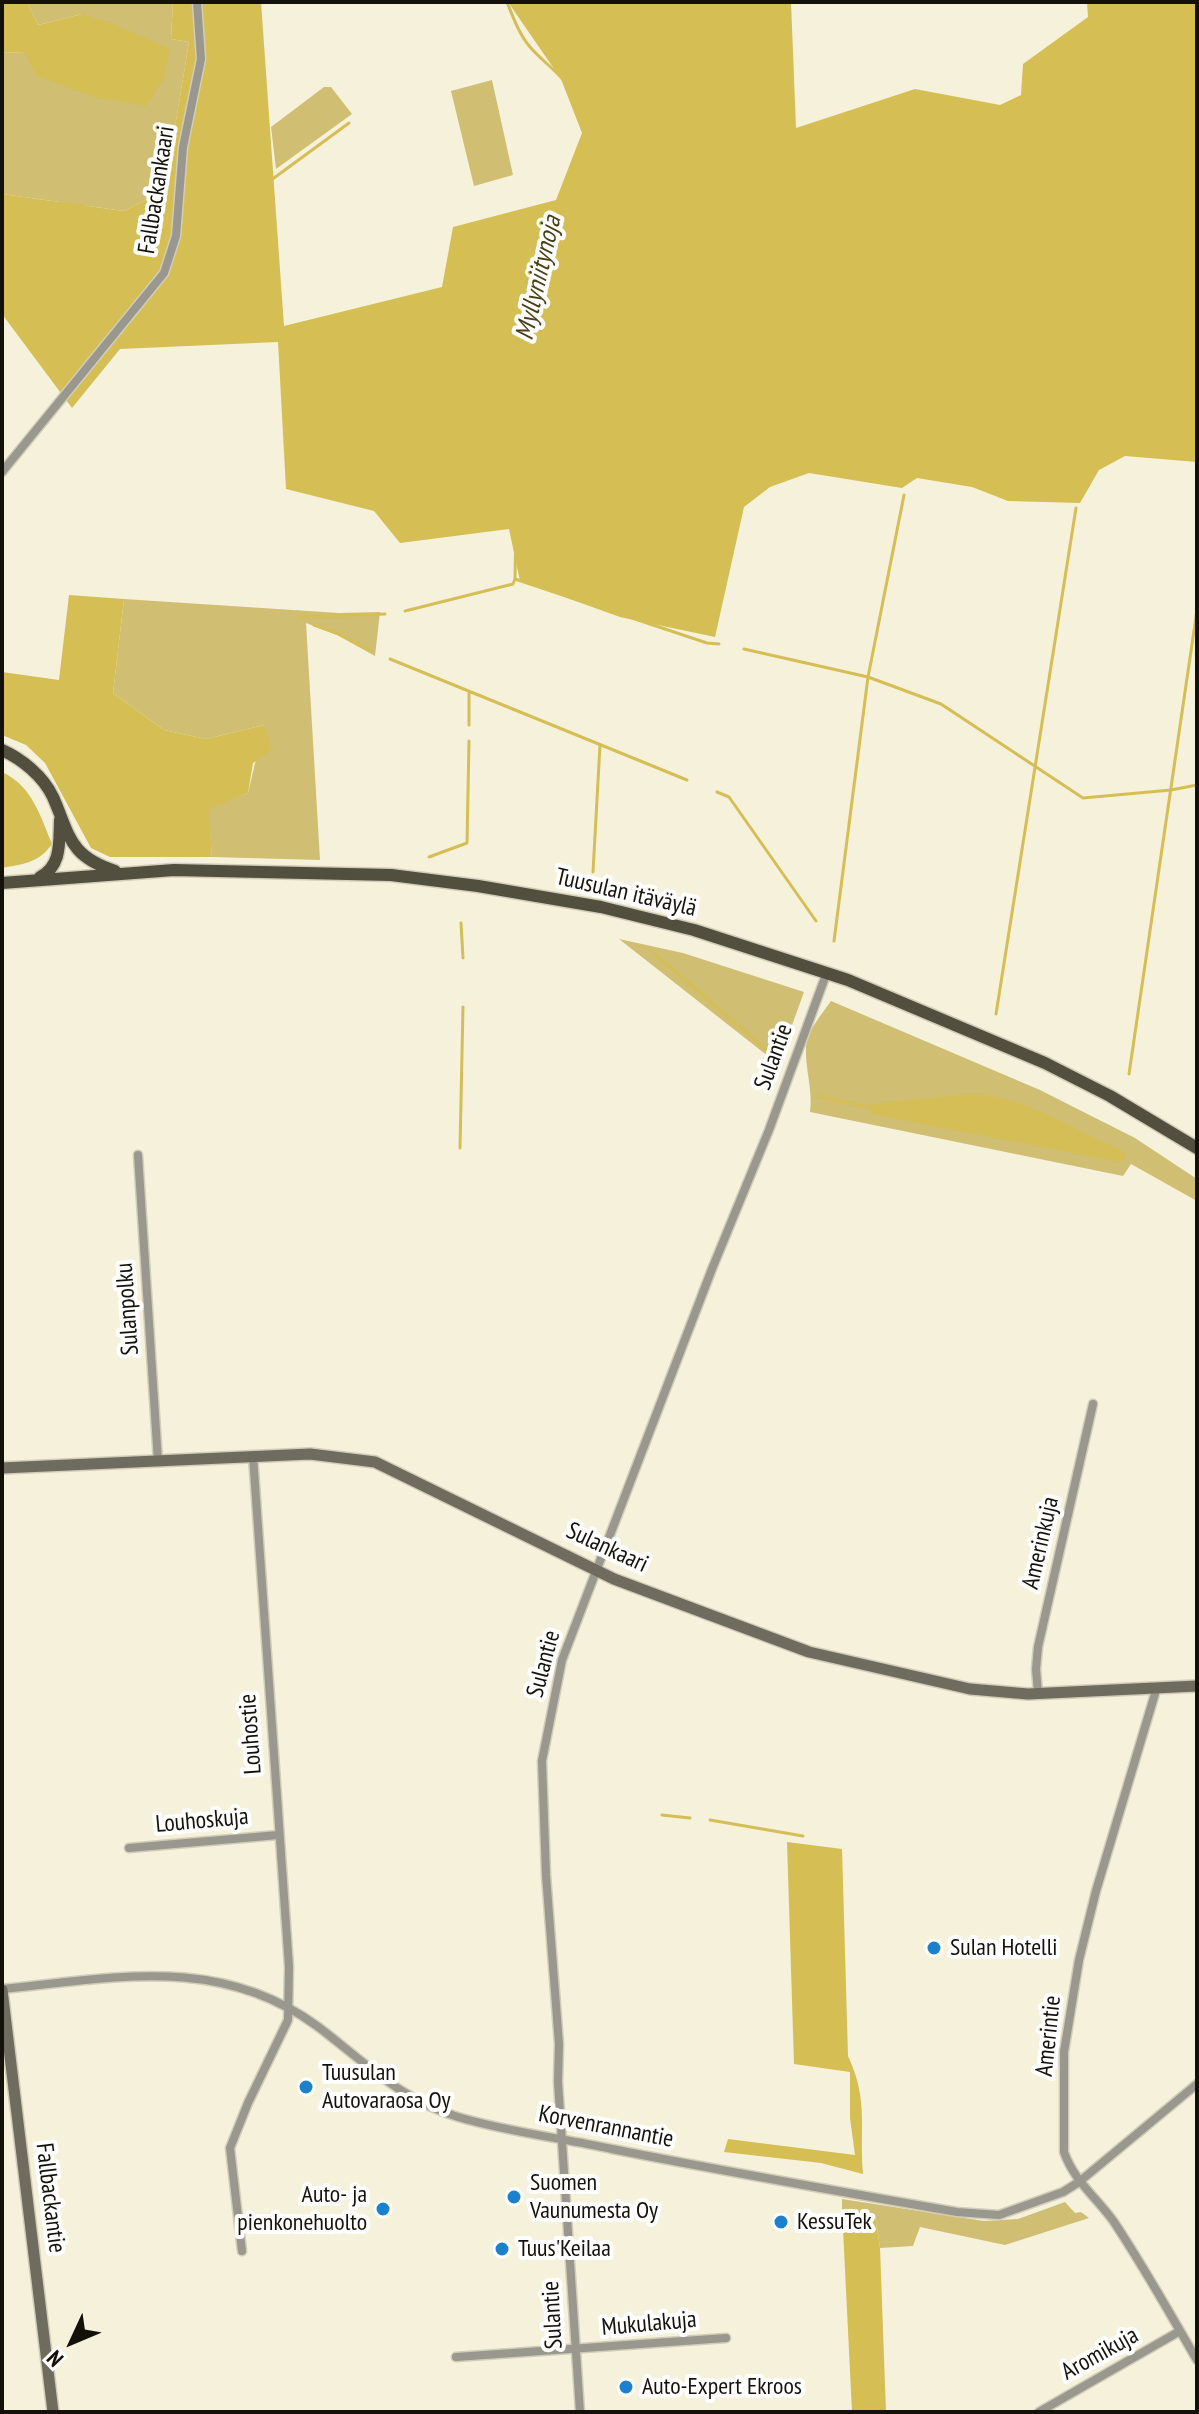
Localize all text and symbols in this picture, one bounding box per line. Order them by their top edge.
street label: Fallbackankaari [133,124,181,256]
water label: Myllyniitynoja [510,213,568,343]
street label: Tuusulan itäväylä [553,863,699,923]
street label: Sulantie [749,1020,799,1094]
street label: Sulanpolku [110,1262,146,1356]
street label: Amerinkuja [1016,1494,1066,1592]
street label: Sulankaari [562,1517,652,1579]
street label: Sulantie [521,1627,567,1701]
street label: Louhostie [234,1693,268,1775]
street label: Louhoskuja [154,1803,250,1839]
place label: Sulan Hotelli [950,1934,1057,1962]
marker: Sulan Hotelli [925,1939,943,1957]
street label: Amerintie [1030,1994,1068,2078]
place label: Tuusulan Autovaraosa Oy [322,2059,450,2115]
marker: Tuusulan Autovaraosa Oy [297,2078,315,2096]
street label: Korvenrannantie [536,2100,676,2154]
street label: Fallbackantie [29,2141,71,2255]
place label: Suomen Vaunumesta Oy [530,2169,658,2225]
place label: Auto- ja pienkonehuolto [237,2181,367,2237]
marker: Suomen Vaunumesta Oy [505,2188,523,2206]
marker: Auto- ja pienkonehuolto [374,2200,392,2218]
place label: KessuTek [797,2208,872,2236]
marker: KessuTek [772,2213,790,2231]
place label: Tuus'Keilaa [518,2235,611,2263]
marker: Tuus'Keilaa [493,2240,511,2258]
street label: Sulantie [537,2280,569,2350]
north arrow [32,2302,112,2382]
street label: Mukulakuja [600,2306,698,2342]
street label: Aromikuja [1056,2321,1144,2387]
text: N [41,2345,69,2373]
place label: Auto-Expert Ekroos [642,2373,802,2401]
marker: Auto-Expert Ekroos [617,2378,635,2396]

